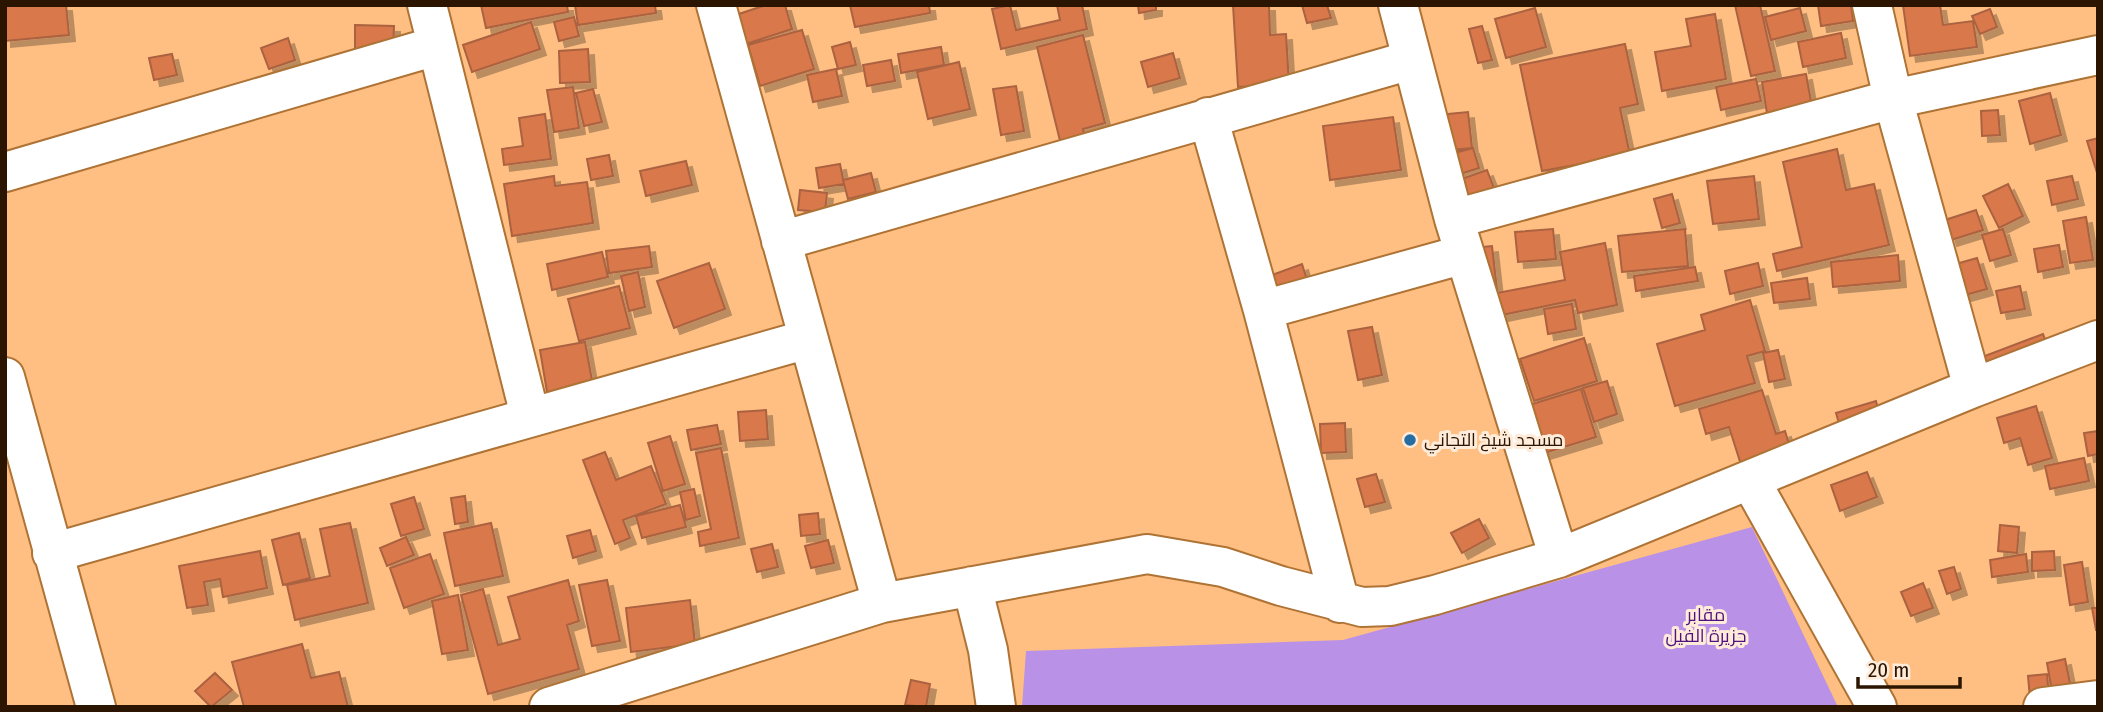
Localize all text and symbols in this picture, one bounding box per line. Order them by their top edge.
place label: مسجد شيخ التجاني [1424,429,1563,454]
marker: مسجد شيخ التجاني [1402,432,1418,448]
park label: مقابر جزيرة الفيل [1666,604,1746,647]
scale bar [1858,646,1960,690]
text: 20 m [1868,657,1909,683]

